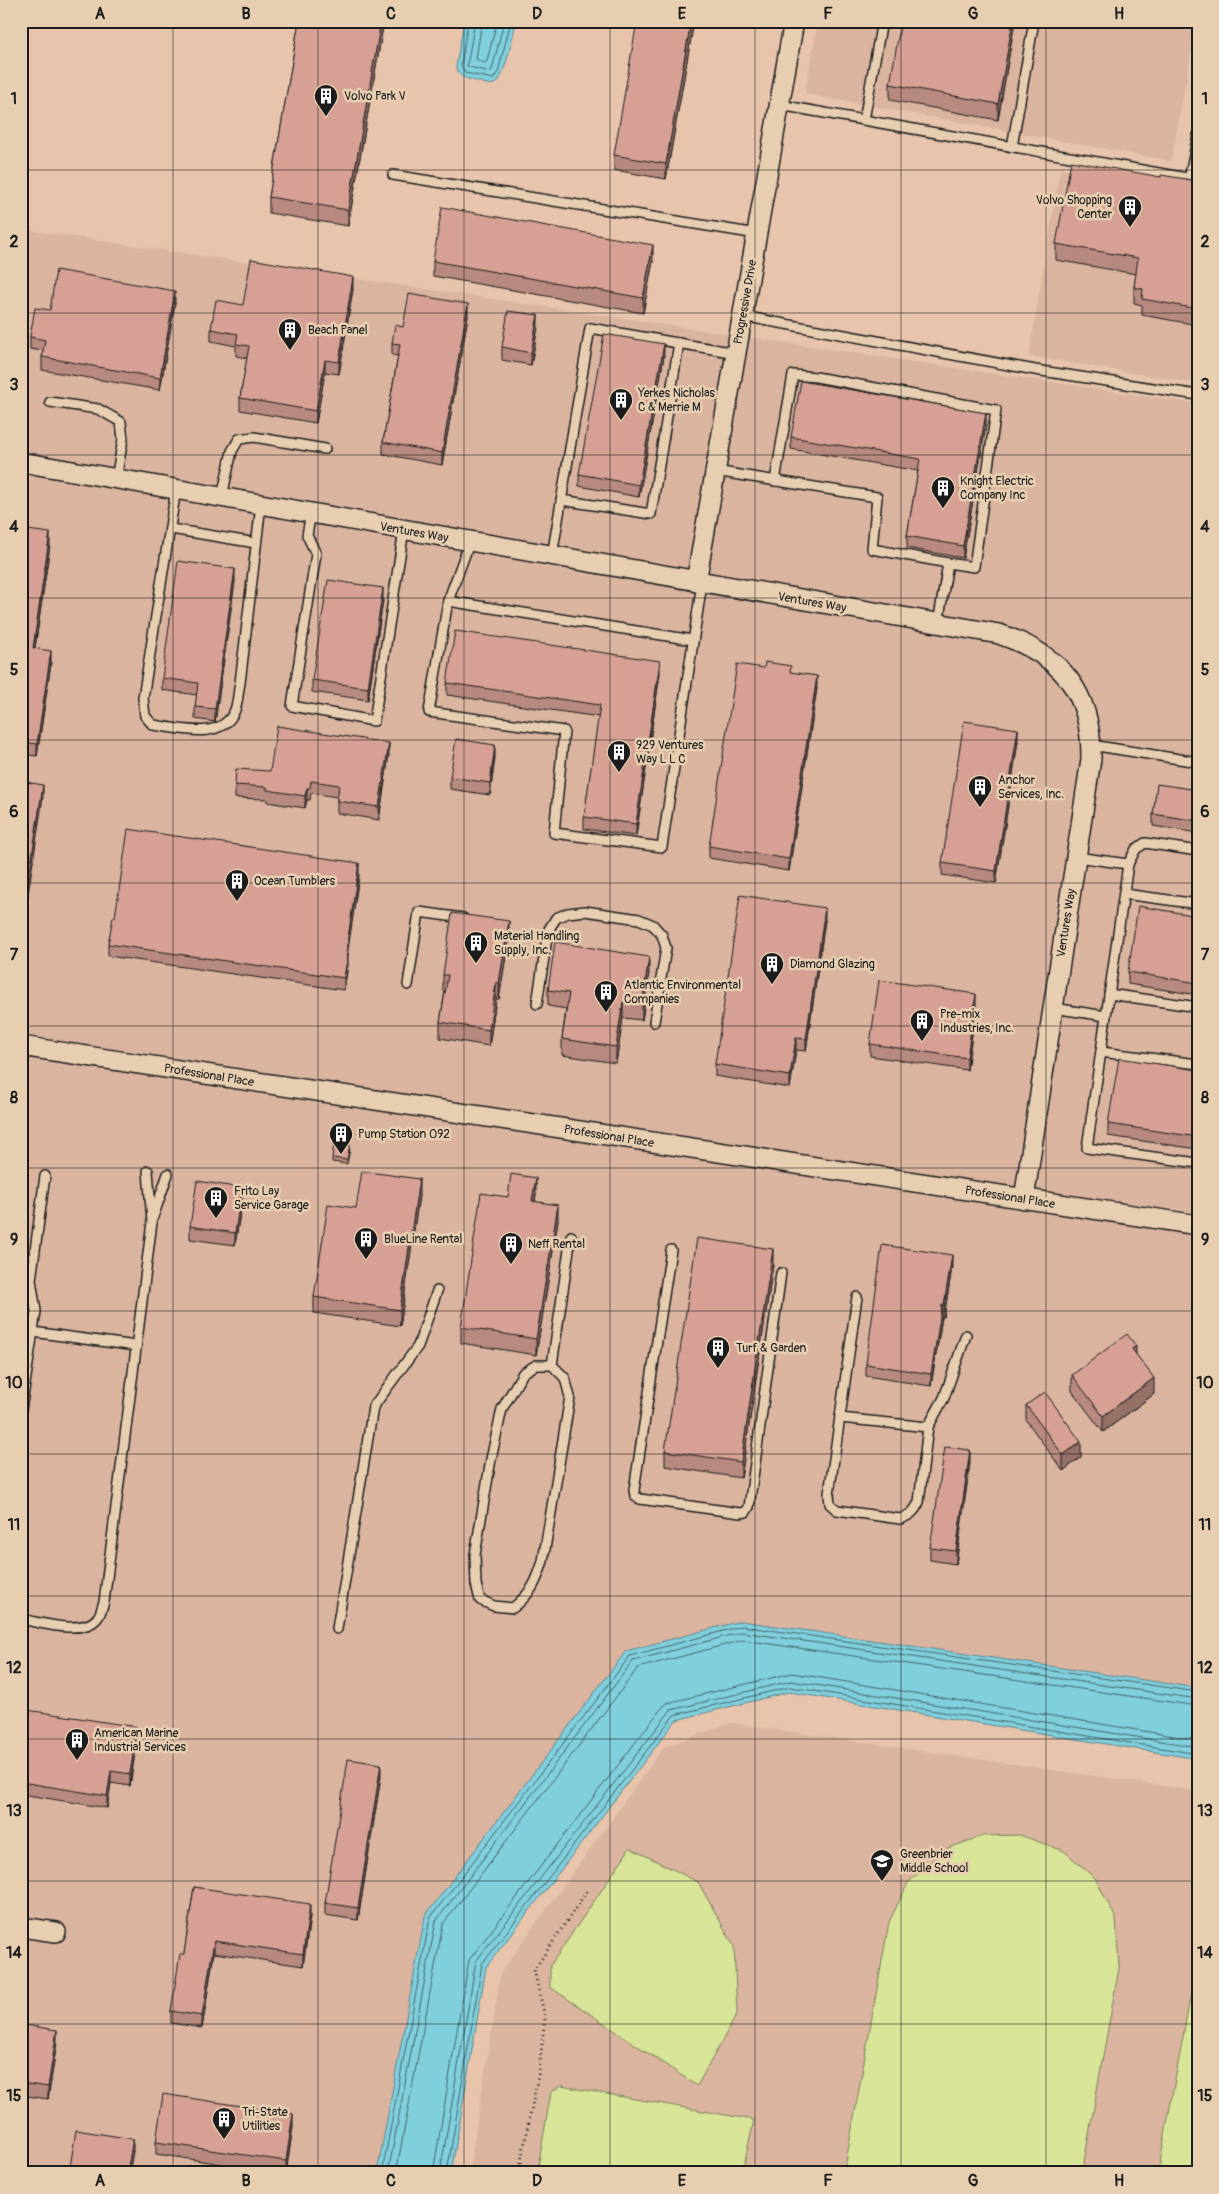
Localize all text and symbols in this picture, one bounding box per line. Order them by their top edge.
text: A [95,4,106,24]
text: B [241,4,251,24]
text: C [386,4,396,24]
text: D [532,4,542,24]
text: E [678,4,687,24]
text: F [823,4,833,24]
text: G [968,4,979,24]
text: H [1114,4,1124,24]
building icon: Volvo Park V [313,83,339,117]
text: 1 [11,89,17,109]
place label: Volvo Park V [344,89,406,104]
text: 1 [1202,89,1208,109]
place label: Volvo Shopping Center [1036,193,1113,222]
building icon: Volvo Shopping Center [1117,194,1143,228]
text: 2 [10,232,19,252]
text: 2 [1201,232,1210,252]
street label: Progressive Drive [731,259,760,346]
building icon: Beach Panel [277,317,303,351]
place label: Beach Panel [308,323,368,338]
text: 3 [10,375,19,395]
text: 3 [1201,375,1210,395]
place label: Yerkes Nicholas C & Merrie M [637,386,716,415]
building icon: Yerkes Nicholas C & Merrie M [608,387,634,421]
place label: Knight Electric Company Inc [960,474,1034,503]
building icon: Knight Electric Company Inc [930,475,956,509]
text: 4 [9,517,19,537]
text: 4 [1200,517,1210,537]
street label: Ventures Way [378,519,449,546]
street label: Ventures Way [776,589,847,616]
text: 5 [10,660,19,680]
text: 5 [1201,660,1210,680]
place label: 929 Ventures Way L L C [636,738,704,767]
building icon: 929 Ventures Way L L C [606,739,632,773]
place label: Anchor Services, Inc. [998,773,1064,802]
building icon: Anchor Services, Inc. [967,774,993,808]
text: 6 [9,802,19,822]
text: 6 [1200,802,1210,822]
building icon: Ocean Tumblers [224,868,250,902]
place label: Ocean Tumblers [254,874,336,889]
street label: Ventures Way [1054,888,1079,958]
place label: Material Handling Supply, Inc. [494,929,579,958]
building icon: Material Handling Supply, Inc. [463,930,489,964]
text: 7 [10,945,19,965]
text: 7 [1201,945,1210,965]
building icon: Diamond Glazing [759,951,785,985]
place label: Diamond Glazing [790,957,875,972]
place label: Atlantic Environmental Companies [624,978,741,1007]
building icon: Atlantic Environmental Companies [593,979,619,1013]
place label: Pre-mix Industries, Inc. [940,1007,1014,1036]
building icon: Pre-mix Industries, Inc. [909,1008,935,1042]
street label: Professional Place [163,1061,255,1090]
text: 8 [10,1088,18,1108]
text: 8 [1201,1088,1209,1108]
building icon: Pump Station 092 [328,1121,354,1155]
street label: Professional Place [563,1122,655,1151]
place label: Pump Station 092 [358,1127,450,1142]
street label: Professional Place [964,1183,1056,1212]
place label: Frito Lay Service Garage [234,1184,309,1213]
building icon: Frito Lay Service Garage [203,1185,229,1219]
building icon: BlueLine Rental [353,1226,379,1260]
text: 9 [10,1230,18,1250]
text: 9 [1201,1230,1209,1250]
building icon: Neff Rental [498,1231,524,1265]
place label: BlueLine Rental [384,1232,462,1247]
place label: Neff Rental [528,1237,585,1252]
building icon: Turf & Garden [705,1335,731,1369]
place label: Turf & Garden [736,1341,806,1356]
text: 10 [5,1373,23,1393]
text: 10 [1196,1373,1214,1393]
text: 11 [8,1515,20,1535]
text: 11 [1199,1515,1211,1535]
text: 12 [6,1658,22,1678]
text: 12 [1197,1658,1213,1678]
place label: American Marine Industrial Services [94,1726,186,1755]
building icon: American Marine Industrial Services [64,1727,90,1761]
text: 13 [6,1801,22,1821]
text: 13 [1197,1801,1213,1821]
place label: Greenbrier Middle School [900,1847,969,1876]
school or university icon: Greenbrier Middle School [869,1848,895,1882]
text: 14 [6,1943,22,1963]
text: 14 [1197,1943,1213,1963]
text: 15 [7,2086,22,2106]
text: 15 [1198,2086,1213,2106]
place label: Tri-State Utilities [242,2105,288,2134]
building icon: Tri-State Utilities [211,2106,237,2140]
text: A [95,2171,106,2191]
text: B [241,2171,251,2191]
text: C [386,2171,396,2191]
text: D [532,2171,542,2191]
text: E [678,2171,687,2191]
text: F [823,2171,833,2191]
text: G [968,2171,979,2191]
text: H [1114,2171,1124,2191]

